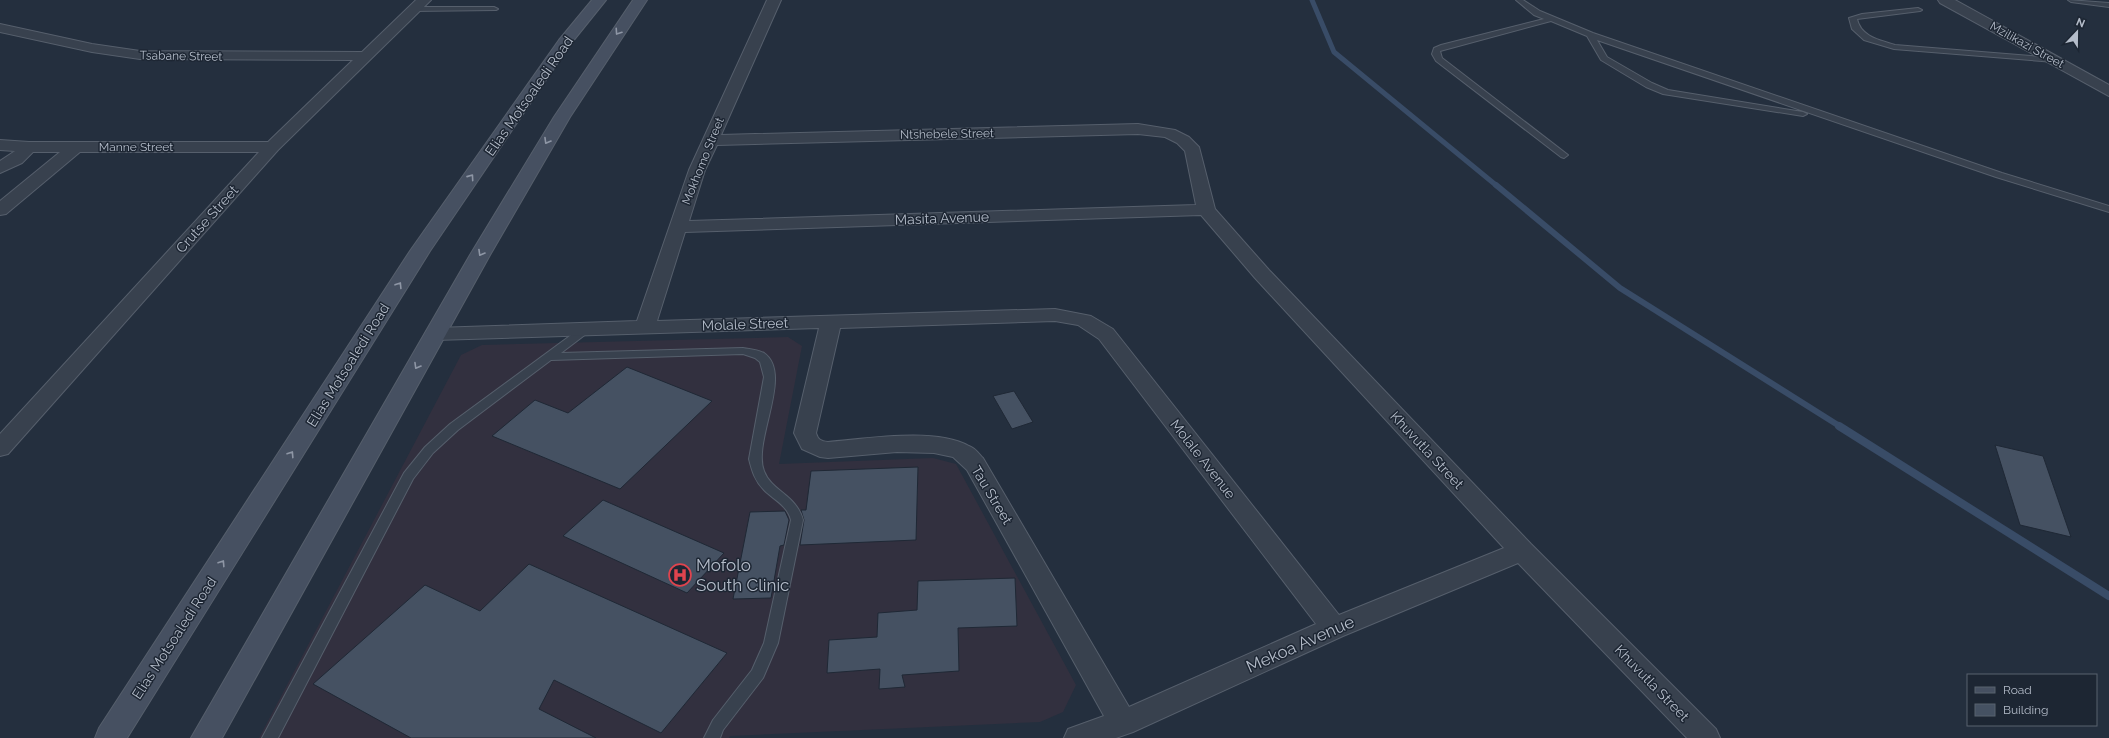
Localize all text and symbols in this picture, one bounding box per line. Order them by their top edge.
north arrow [2057,12,2097,52]
text: N [2074,16,2087,31]
street label: Mzilikazi Street [1987,19,2067,71]
one-way arrow [616,28,623,35]
street label: Elias Motsoaledi Road [482,33,576,159]
street label: Tsabane Street [140,48,222,64]
street label: Mokhomo Street [679,115,727,207]
street label: Ntshebele Street [900,126,994,142]
one-way arrow [544,137,552,144]
street label: Manne Street [99,140,173,154]
one-way arrow [466,175,473,182]
street label: Crutse Street [173,182,242,256]
street label: Masita Avenue [895,208,989,228]
one-way arrow [479,249,486,256]
one-way arrow [394,282,401,289]
street label: Elias Motsoaledi Road [304,301,392,429]
street label: Molale Street [702,314,789,334]
one-way arrow [414,362,421,369]
street label: Khuvutla Street [1387,408,1467,492]
street label: Molale Avenue [1167,416,1239,502]
one-way arrow [287,451,294,458]
street label: Tau Street [968,463,1016,527]
place label: Mofolo South Clinic [696,555,789,595]
one-way arrow [217,561,224,568]
hospital icon: Mofolo South Clinic [667,562,693,588]
street label: Elias Motsoaledi Road [129,574,219,702]
street label: Mekoa Avenue [1243,611,1357,677]
street label: Khuvutla Street [1612,642,1693,725]
legend [1967,674,2097,726]
text: Road [2003,683,2032,697]
text: Building [2003,703,2049,717]

